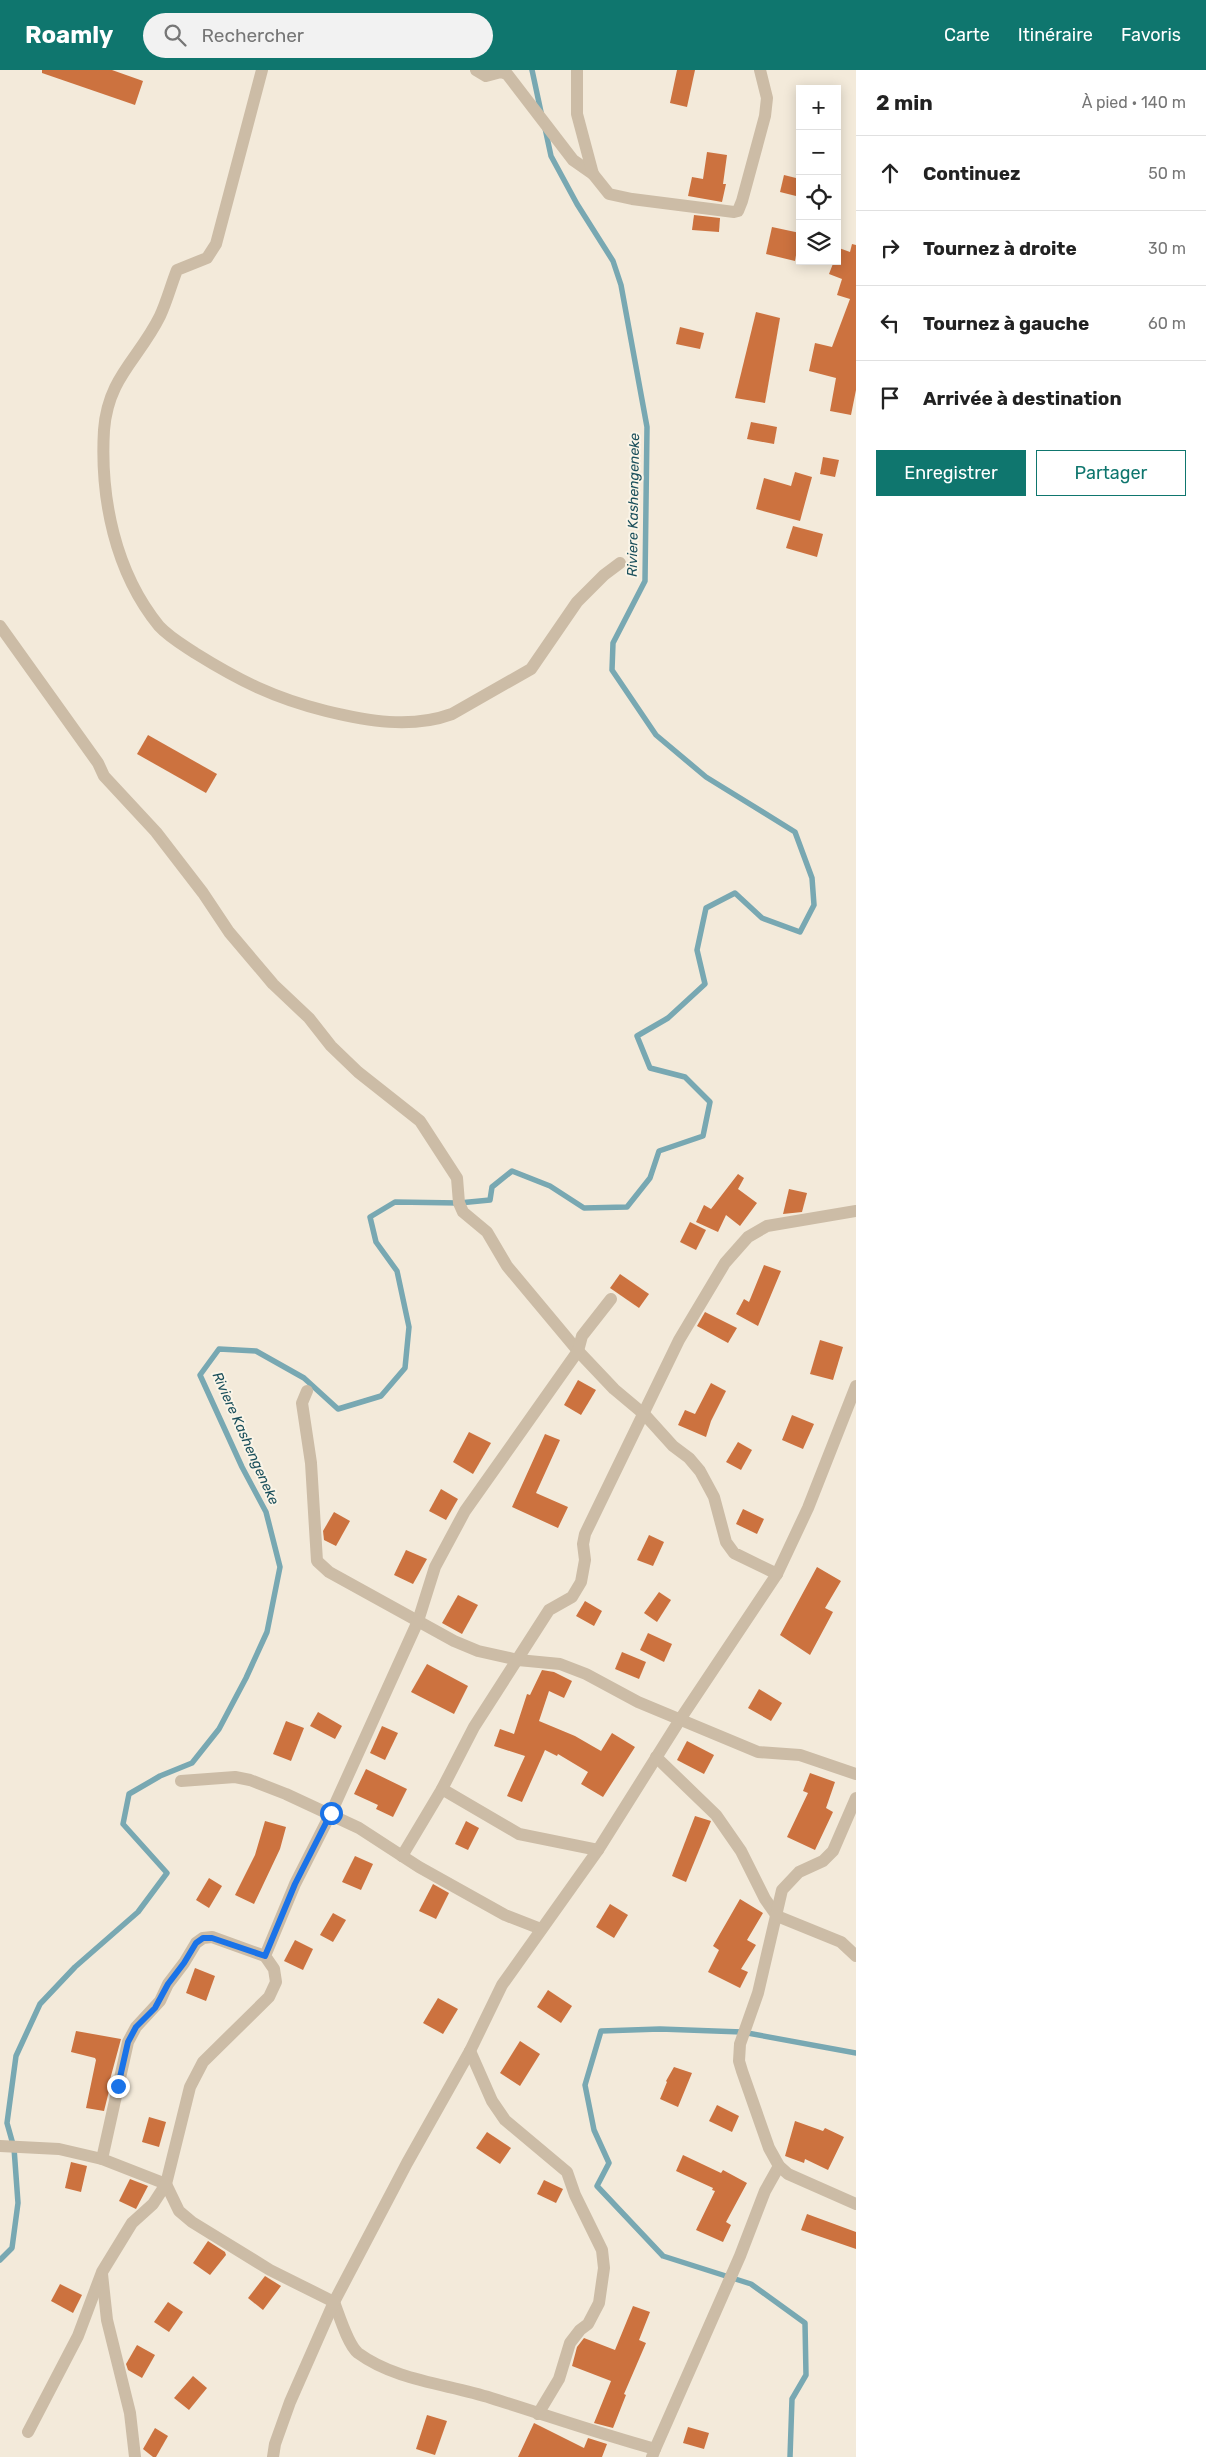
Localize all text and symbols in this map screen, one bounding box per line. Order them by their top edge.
search box [143,13,493,58]
text: Roamly [25,21,113,49]
icon: search [161,21,189,49]
text: Rechercher [201,24,304,47]
text: Carte [944,24,990,46]
text: Itinéraire [1018,24,1093,46]
text: Favoris [1121,24,1181,46]
map controls [796,85,841,265]
button: + [796,85,841,130]
text: 2 min [876,90,933,115]
text: À pied · 140 m [1082,93,1186,112]
button: − [796,130,841,175]
icon: ahead [876,159,904,187]
text: Continuez [923,162,1021,185]
text: 50 m [1148,164,1186,183]
button: locate [796,175,841,220]
button: layers [796,220,841,265]
icon: right [876,234,904,262]
text: Tournez à droite [923,237,1077,260]
text: 30 m [1148,239,1186,258]
icon: left [876,309,904,337]
text: Tournez à gauche [923,312,1089,335]
text: 60 m [1148,314,1186,333]
icon: arrive [876,384,904,412]
text: Arrivée à destination [923,387,1122,410]
water label: Riviere Kashengeneke [624,433,643,577]
button: Enregistrer [876,450,1026,496]
button: Partager [1036,450,1186,496]
water label: Riviere Kashengeneke [209,1369,283,1507]
route start [320,1802,343,1825]
route end [107,2075,130,2098]

